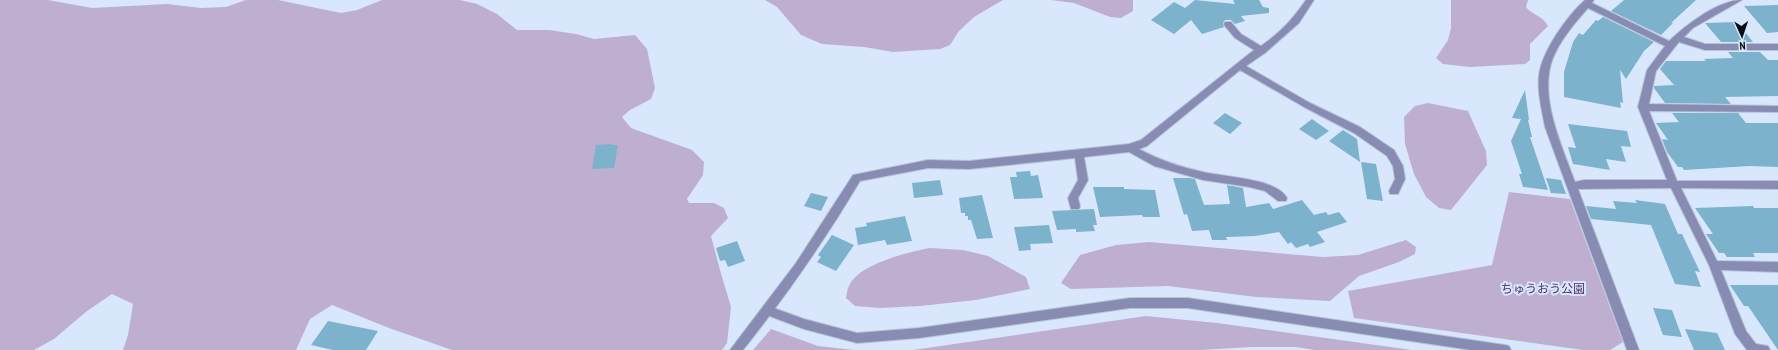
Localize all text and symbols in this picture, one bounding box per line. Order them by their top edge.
north arrow [1722,16,1762,56]
text: N [1739,39,1746,53]
park label: ちゅうおう公園 [1501,281,1585,296]

